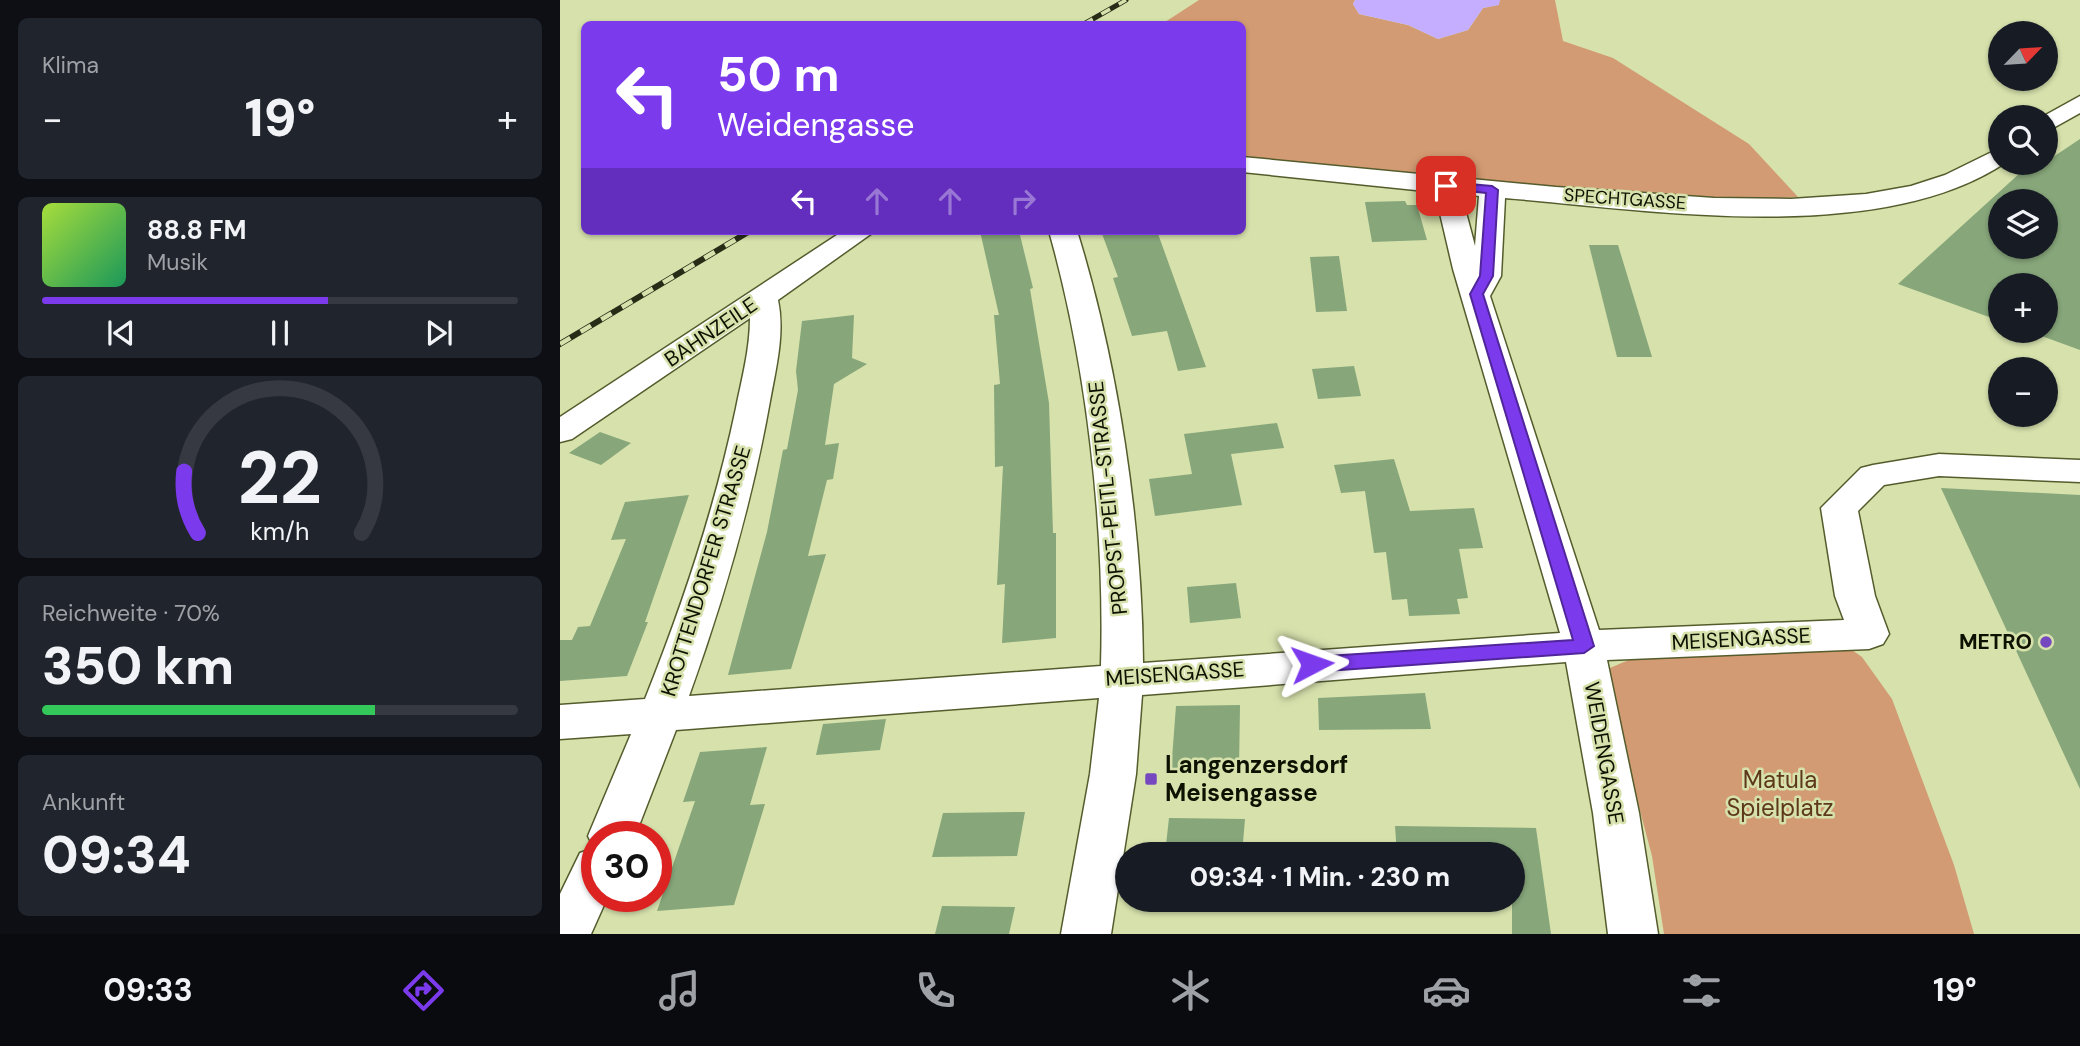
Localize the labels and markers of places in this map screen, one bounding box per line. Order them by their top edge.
pin [1416,156,1476,216]
place label: METRO [1959,628,2032,656]
marker: METRO [2038,634,2054,650]
place label: Langenzersdorf Meisengasse [1165,749,1348,808]
marker: Langenzersdorf Meisengasse [1143,771,1159,787]

